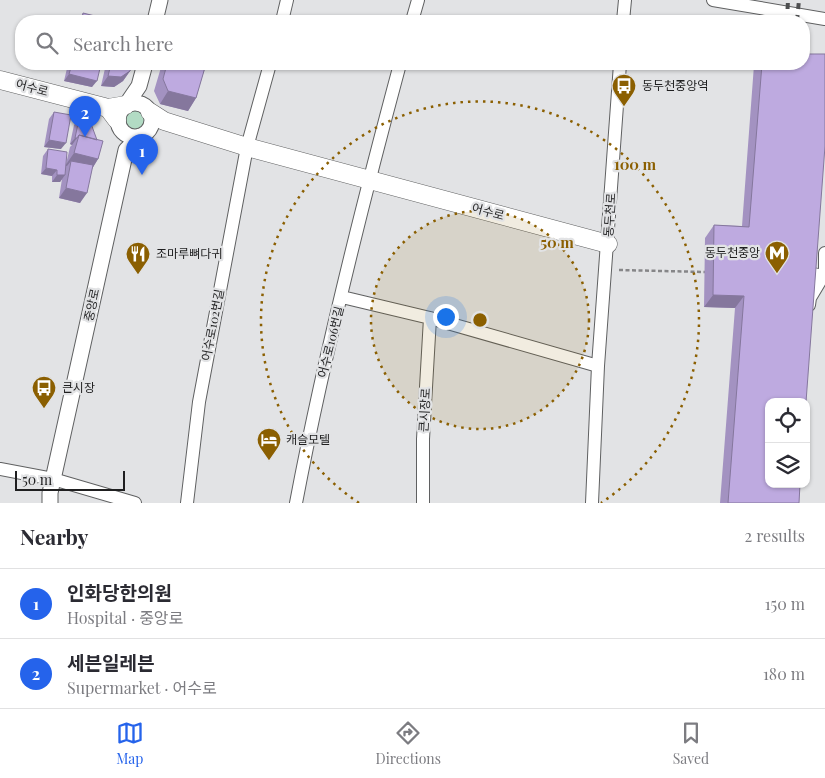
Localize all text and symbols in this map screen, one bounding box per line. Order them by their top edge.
search box [15,15,810,70]
icon: search [33,29,61,57]
text: Search here [73,30,173,56]
bus stop icon: 동두천중앙역 [611,73,637,107]
street label: 어수로 [14,75,50,99]
place label: 동두천중앙역 [642,77,708,93]
pin: 2 [69,96,101,137]
pin: 1 [126,134,158,175]
text: 100 m [614,154,657,174]
street label: 동두천로 [599,192,619,238]
street label: 어수로 [470,199,506,223]
text: 50 m [540,232,574,252]
metro station icon: 동두천중앙 [764,240,790,274]
restaurant icon: 조마루뼈다귀 [125,241,151,275]
place label: 동두천중앙 [705,244,760,260]
place label: 조마루뼈다귀 [156,245,222,261]
street label: 중앙로 [80,287,102,323]
street label: 어수로102번길 [197,288,227,362]
street label: 어수로106번길 [313,304,347,379]
your location [433,304,459,330]
centre of rings [471,311,489,329]
bus stop icon: 큰시장 [31,375,57,409]
place label: 큰시장 [62,379,95,395]
street label: 큰시장로 [415,387,433,432]
map controls [765,398,810,488]
button: locate [765,398,810,443]
hotel icon: 캐슬모텔 [256,427,282,461]
place label: 캐슬모텔 [286,431,330,447]
button: layers [765,443,810,488]
scale bar [15,468,125,491]
text: 50 m [22,470,52,489]
text: Nearby [20,522,89,550]
text: 2 results [745,525,805,546]
text: 인화당한의원 [67,579,172,605]
text: 1 [33,593,39,614]
text: 150 m [765,593,805,614]
text: Hospital · 중앙로 [67,607,183,628]
text: 세븐일레븐 [67,649,154,675]
text: 2 [32,663,40,684]
text: 180 m [763,663,805,684]
text: Supermarket · 어수로 [67,677,217,698]
tab: Map [116,719,144,768]
tab: Directions [376,719,441,768]
tab: Saved [673,719,709,768]

